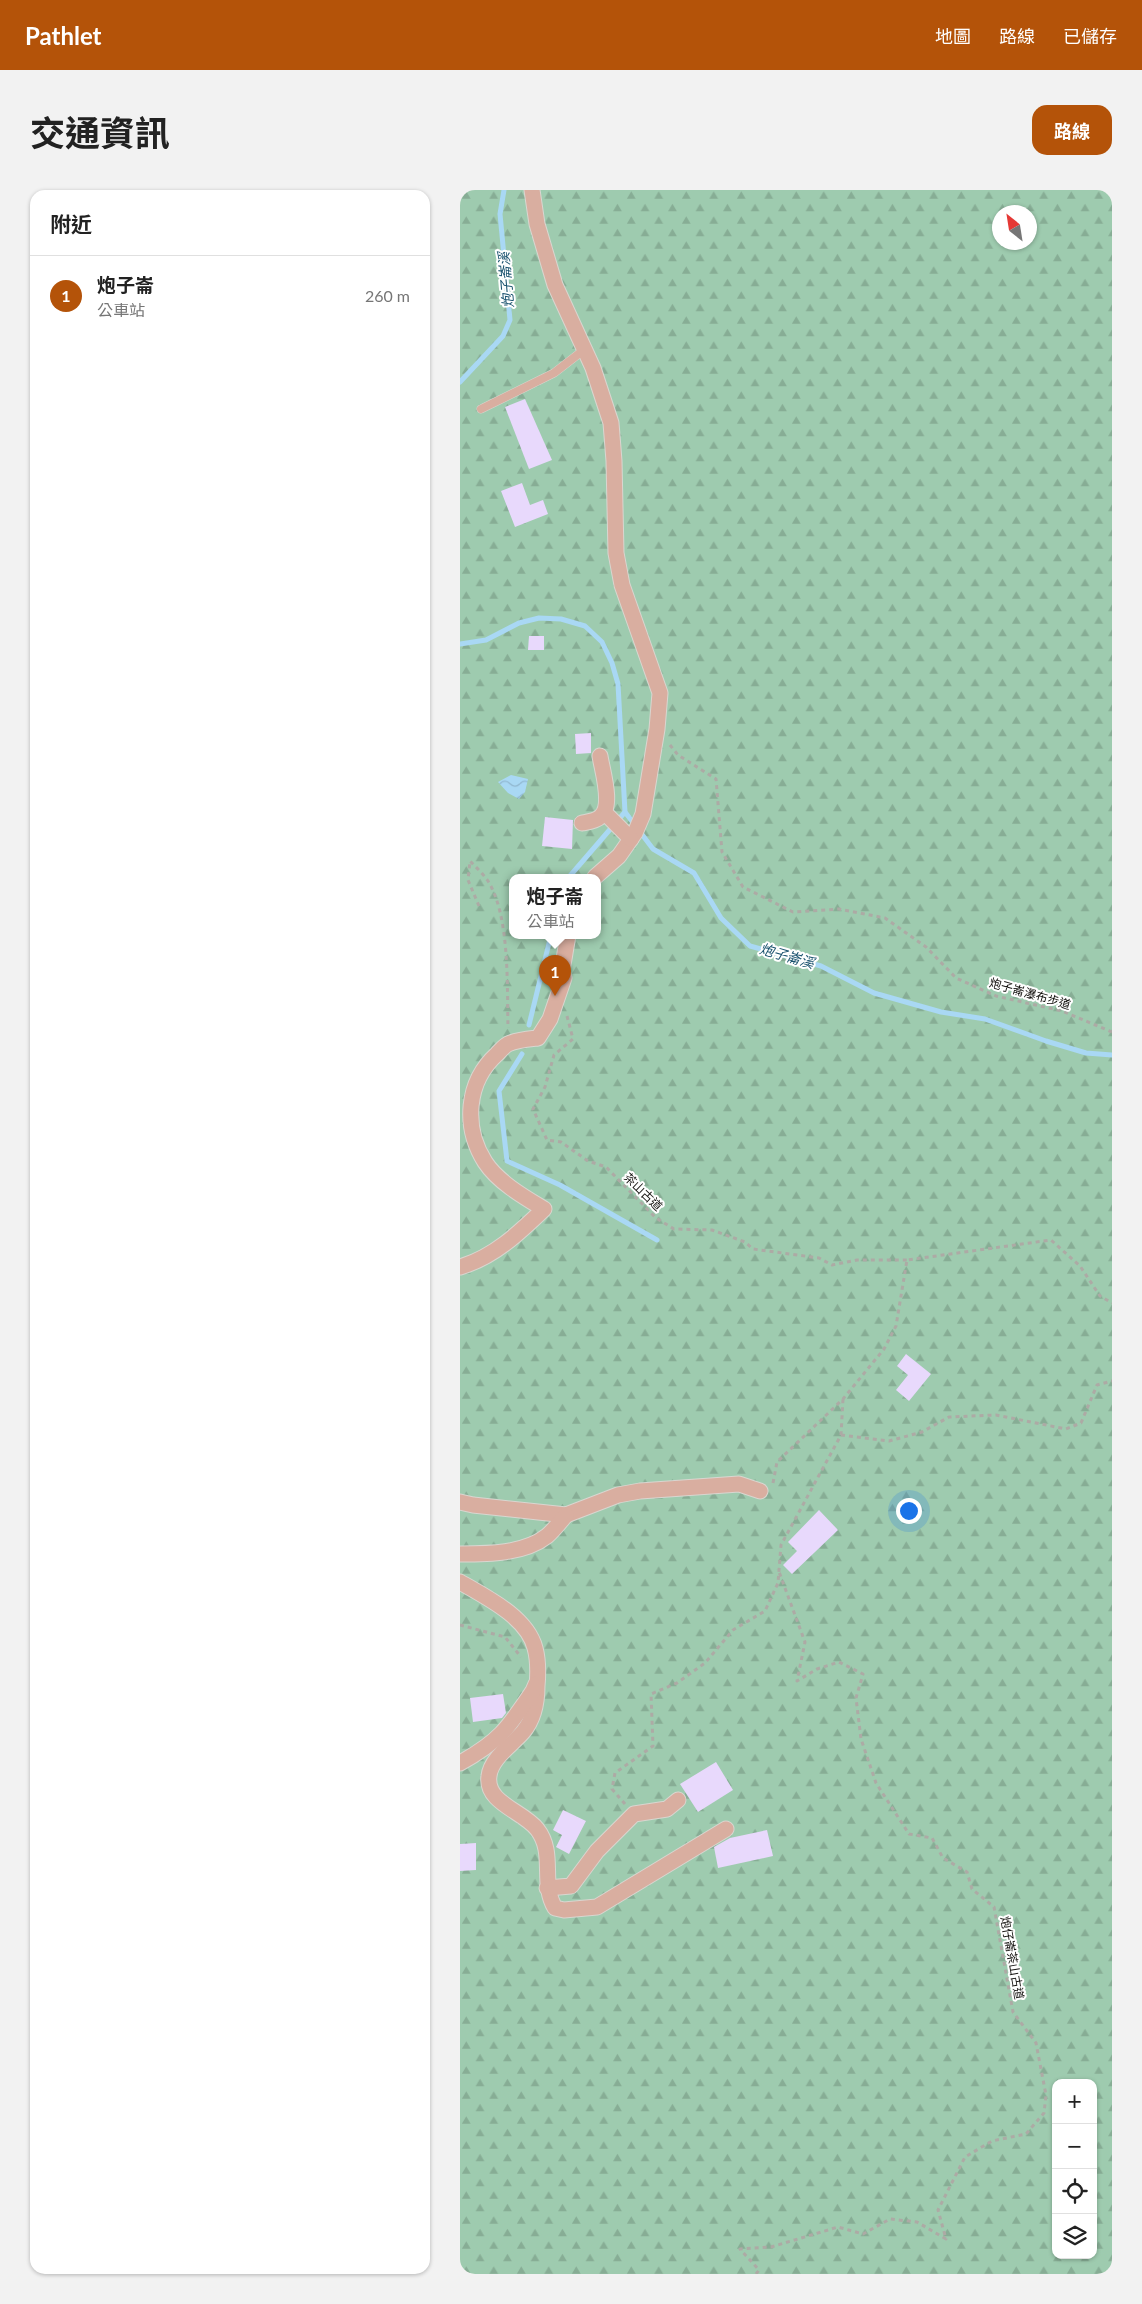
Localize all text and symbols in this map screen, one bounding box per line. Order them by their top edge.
text: Pathlet [25,21,102,50]
text: 地圖 [935,25,971,47]
text: 路線 [999,25,1035,47]
text: 已儲存 [1063,25,1117,47]
button: 路線 [1032,105,1112,155]
text: 交通資訊 [30,111,170,153]
north arrow [992,205,1037,250]
text: 附近 [50,211,92,236]
water label: 炮子崙溪 [494,249,516,309]
text: 炮子崙 [97,273,154,296]
text: 1 [61,286,71,305]
text: 260 m [365,286,410,305]
text: 公車站 [97,300,145,319]
popup [509,874,601,939]
text: 炮子崙 [526,884,584,907]
text: 公車站 [526,911,575,930]
water label: 炮子崙溪 [758,940,818,972]
pin: 1 [539,955,571,996]
street label: 炮子崙瀑布步道 [988,975,1073,1012]
street label: 茶山古道 [621,1170,666,1214]
your location [896,1498,922,1524]
street label: 炮仔崙茶山古道 [998,1915,1027,2001]
map controls [1052,2079,1097,2259]
button: + [1052,2079,1097,2124]
button: − [1052,2124,1097,2169]
button: locate [1052,2169,1097,2214]
button: layers [1052,2214,1097,2259]

